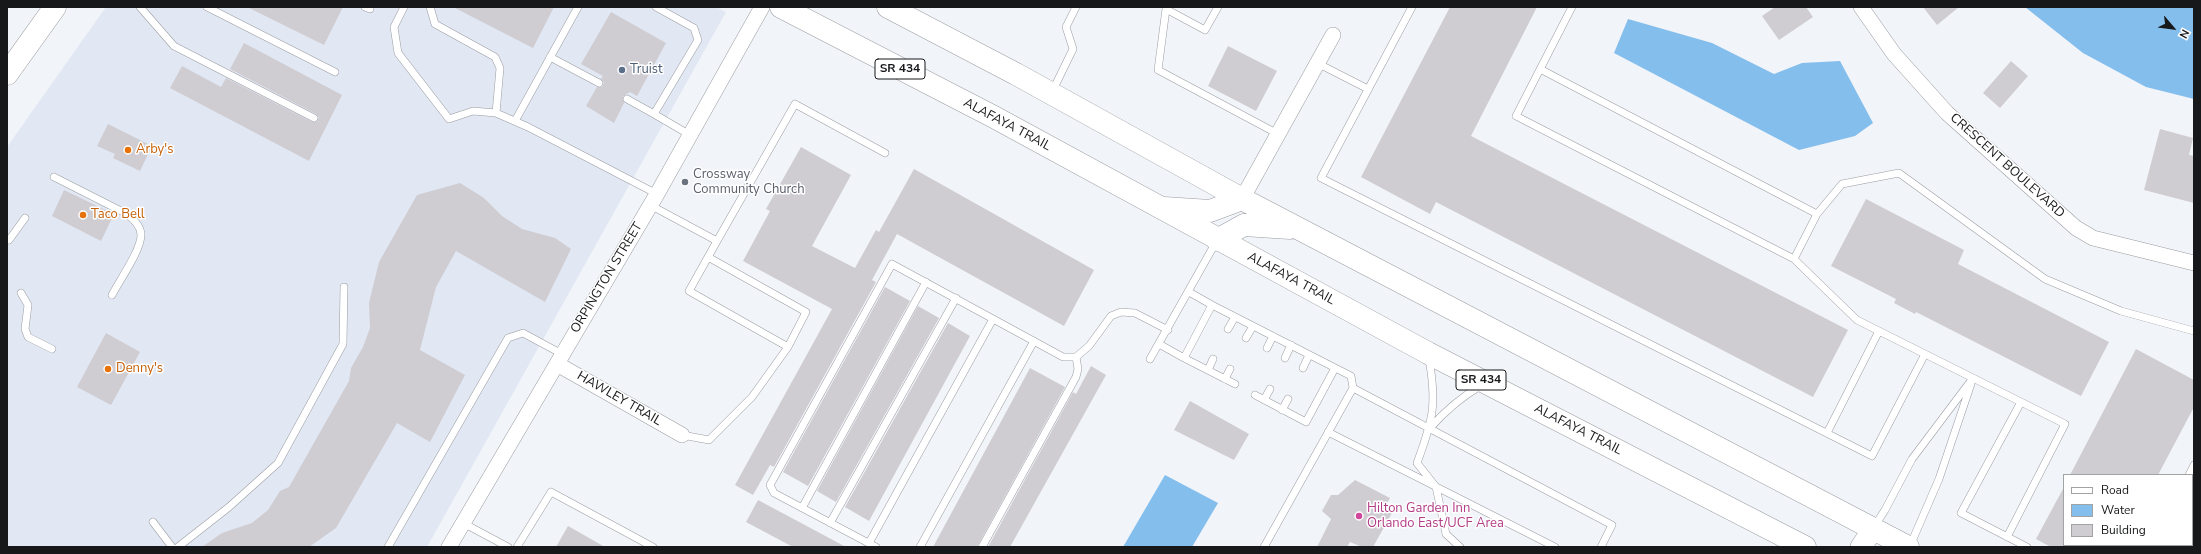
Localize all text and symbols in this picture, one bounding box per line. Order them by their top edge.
north arrow [2153,8,2193,48]
text: N [2175,27,2193,41]
road number: SR 434 [875,59,925,79]
place label: Truist [630,62,663,78]
marker: Truist [617,65,627,75]
street label: ALAFAYA TRAIL [961,95,1053,155]
street label: CRESCENT BOULEVARD [1946,110,2068,222]
place label: Arby's [136,142,173,158]
marker: Arby's [123,145,133,155]
place label: Crossway Community Church [693,167,805,198]
marker: Crossway Community Church [680,177,690,187]
place label: Taco Bell [91,207,145,223]
marker: Taco Bell [78,210,88,220]
street label: ORPINGTON STREET [568,220,646,336]
street label: ALAFAYA TRAIL [1245,249,1337,309]
place label: Denny's [116,361,163,377]
marker: Denny's [103,364,113,374]
street label: HAWLEY TRAIL [574,369,664,429]
road number: SR 434 [1456,370,1506,390]
street label: ALAFAYA TRAIL [1531,401,1625,459]
legend [2063,474,2193,546]
text: Road [2101,482,2129,498]
place label: Hilton Garden Inn Orlando East/UCF Area [1367,501,1504,532]
text: Water [2101,502,2135,518]
marker: Hilton Garden Inn Orlando East/UCF Area [1354,511,1364,521]
text: Building [2101,522,2146,538]

